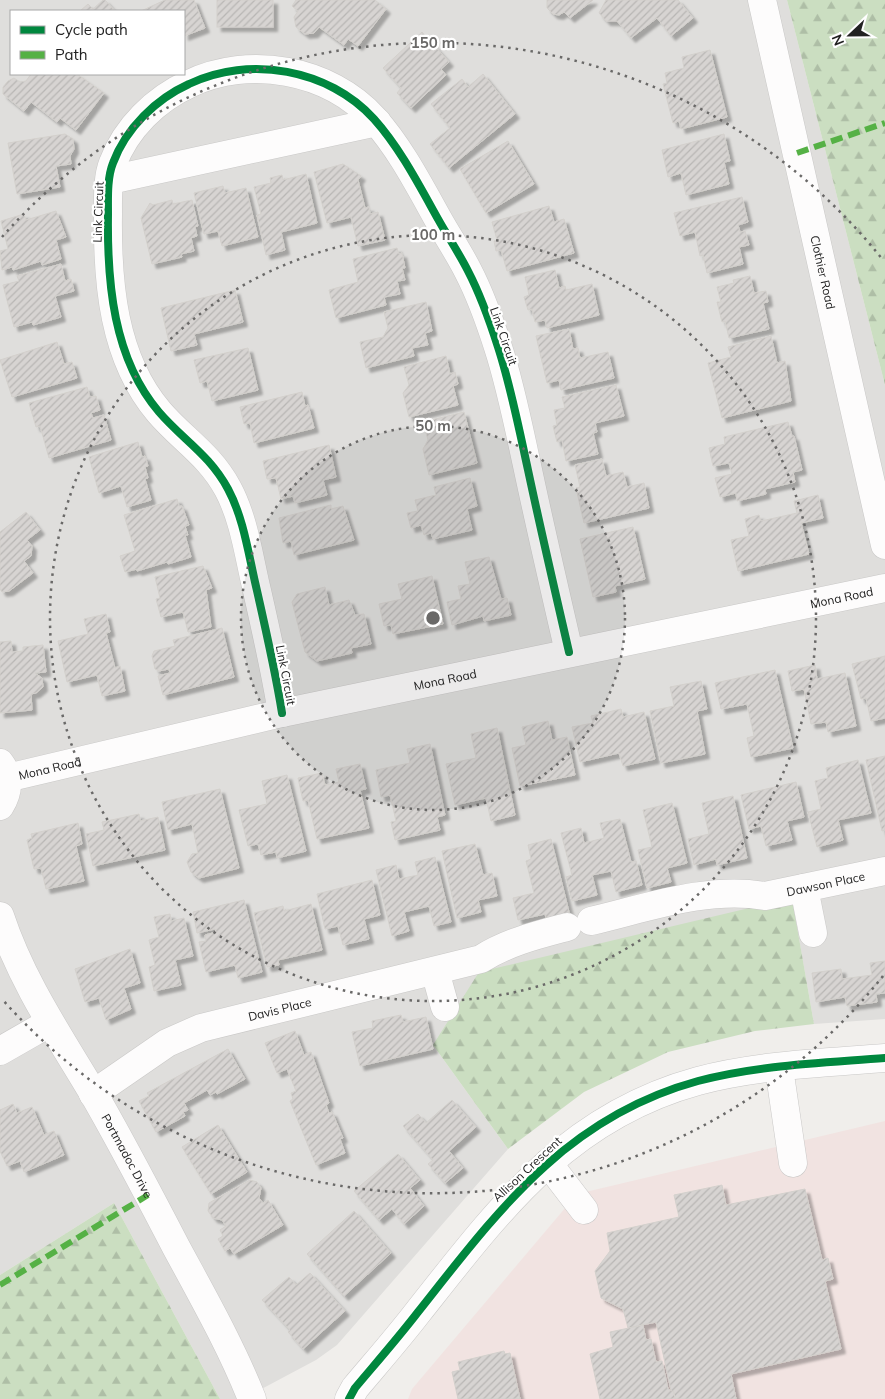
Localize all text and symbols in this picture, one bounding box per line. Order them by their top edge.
legend [10,10,185,75]
north arrow [825,10,875,60]
text: Cycle path [55,20,128,39]
text: N [828,32,848,48]
text: 150 m [411,33,455,52]
text: Path [55,45,87,64]
street label: Link Circuit [89,181,107,243]
text: 100 m [411,225,455,244]
street label: Clothier Road [808,234,839,311]
street label: Link Circuit [487,305,521,367]
text: 50 m [415,416,451,435]
street label: Mona Road [809,583,874,611]
centre of rings [424,609,442,627]
street label: Link Circuit [273,644,299,706]
street label: Mona Road [412,665,478,693]
street label: Mona Road [17,753,83,783]
street label: Dawson Place [785,868,866,899]
street label: Davis Place [246,994,313,1024]
street label: Portmadoc Drive [99,1111,156,1200]
street label: Allison Crescent [489,1133,565,1205]

